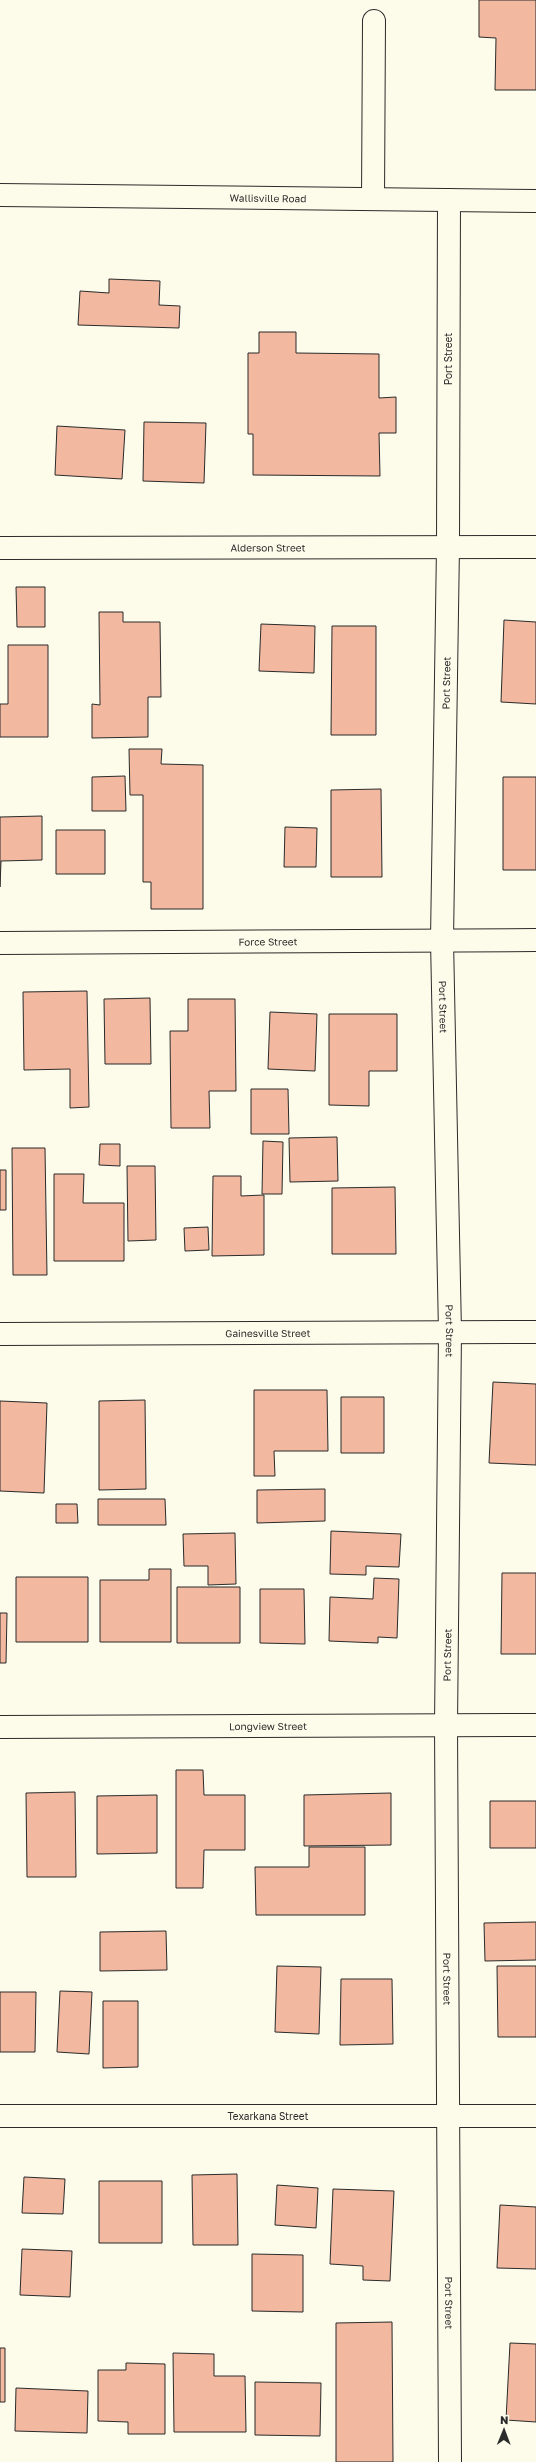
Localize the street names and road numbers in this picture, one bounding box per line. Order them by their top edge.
street label: Wallisville Road [230,192,306,204]
street label: Port Street [442,333,454,385]
street label: Alderson Street [230,541,306,554]
street label: Port Street [440,657,452,709]
street label: Force Street [238,935,298,948]
street label: Port Street [437,980,450,1033]
street label: Port Street [443,1304,456,1357]
street label: Gainesville Street [225,1327,311,1339]
street label: Port Street [441,1629,453,1681]
street label: Longview Street [229,1720,307,1732]
street label: Port Street [441,1952,454,2005]
street label: Texarkana Street [227,2110,309,2122]
street label: Port Street [443,2276,455,2329]

